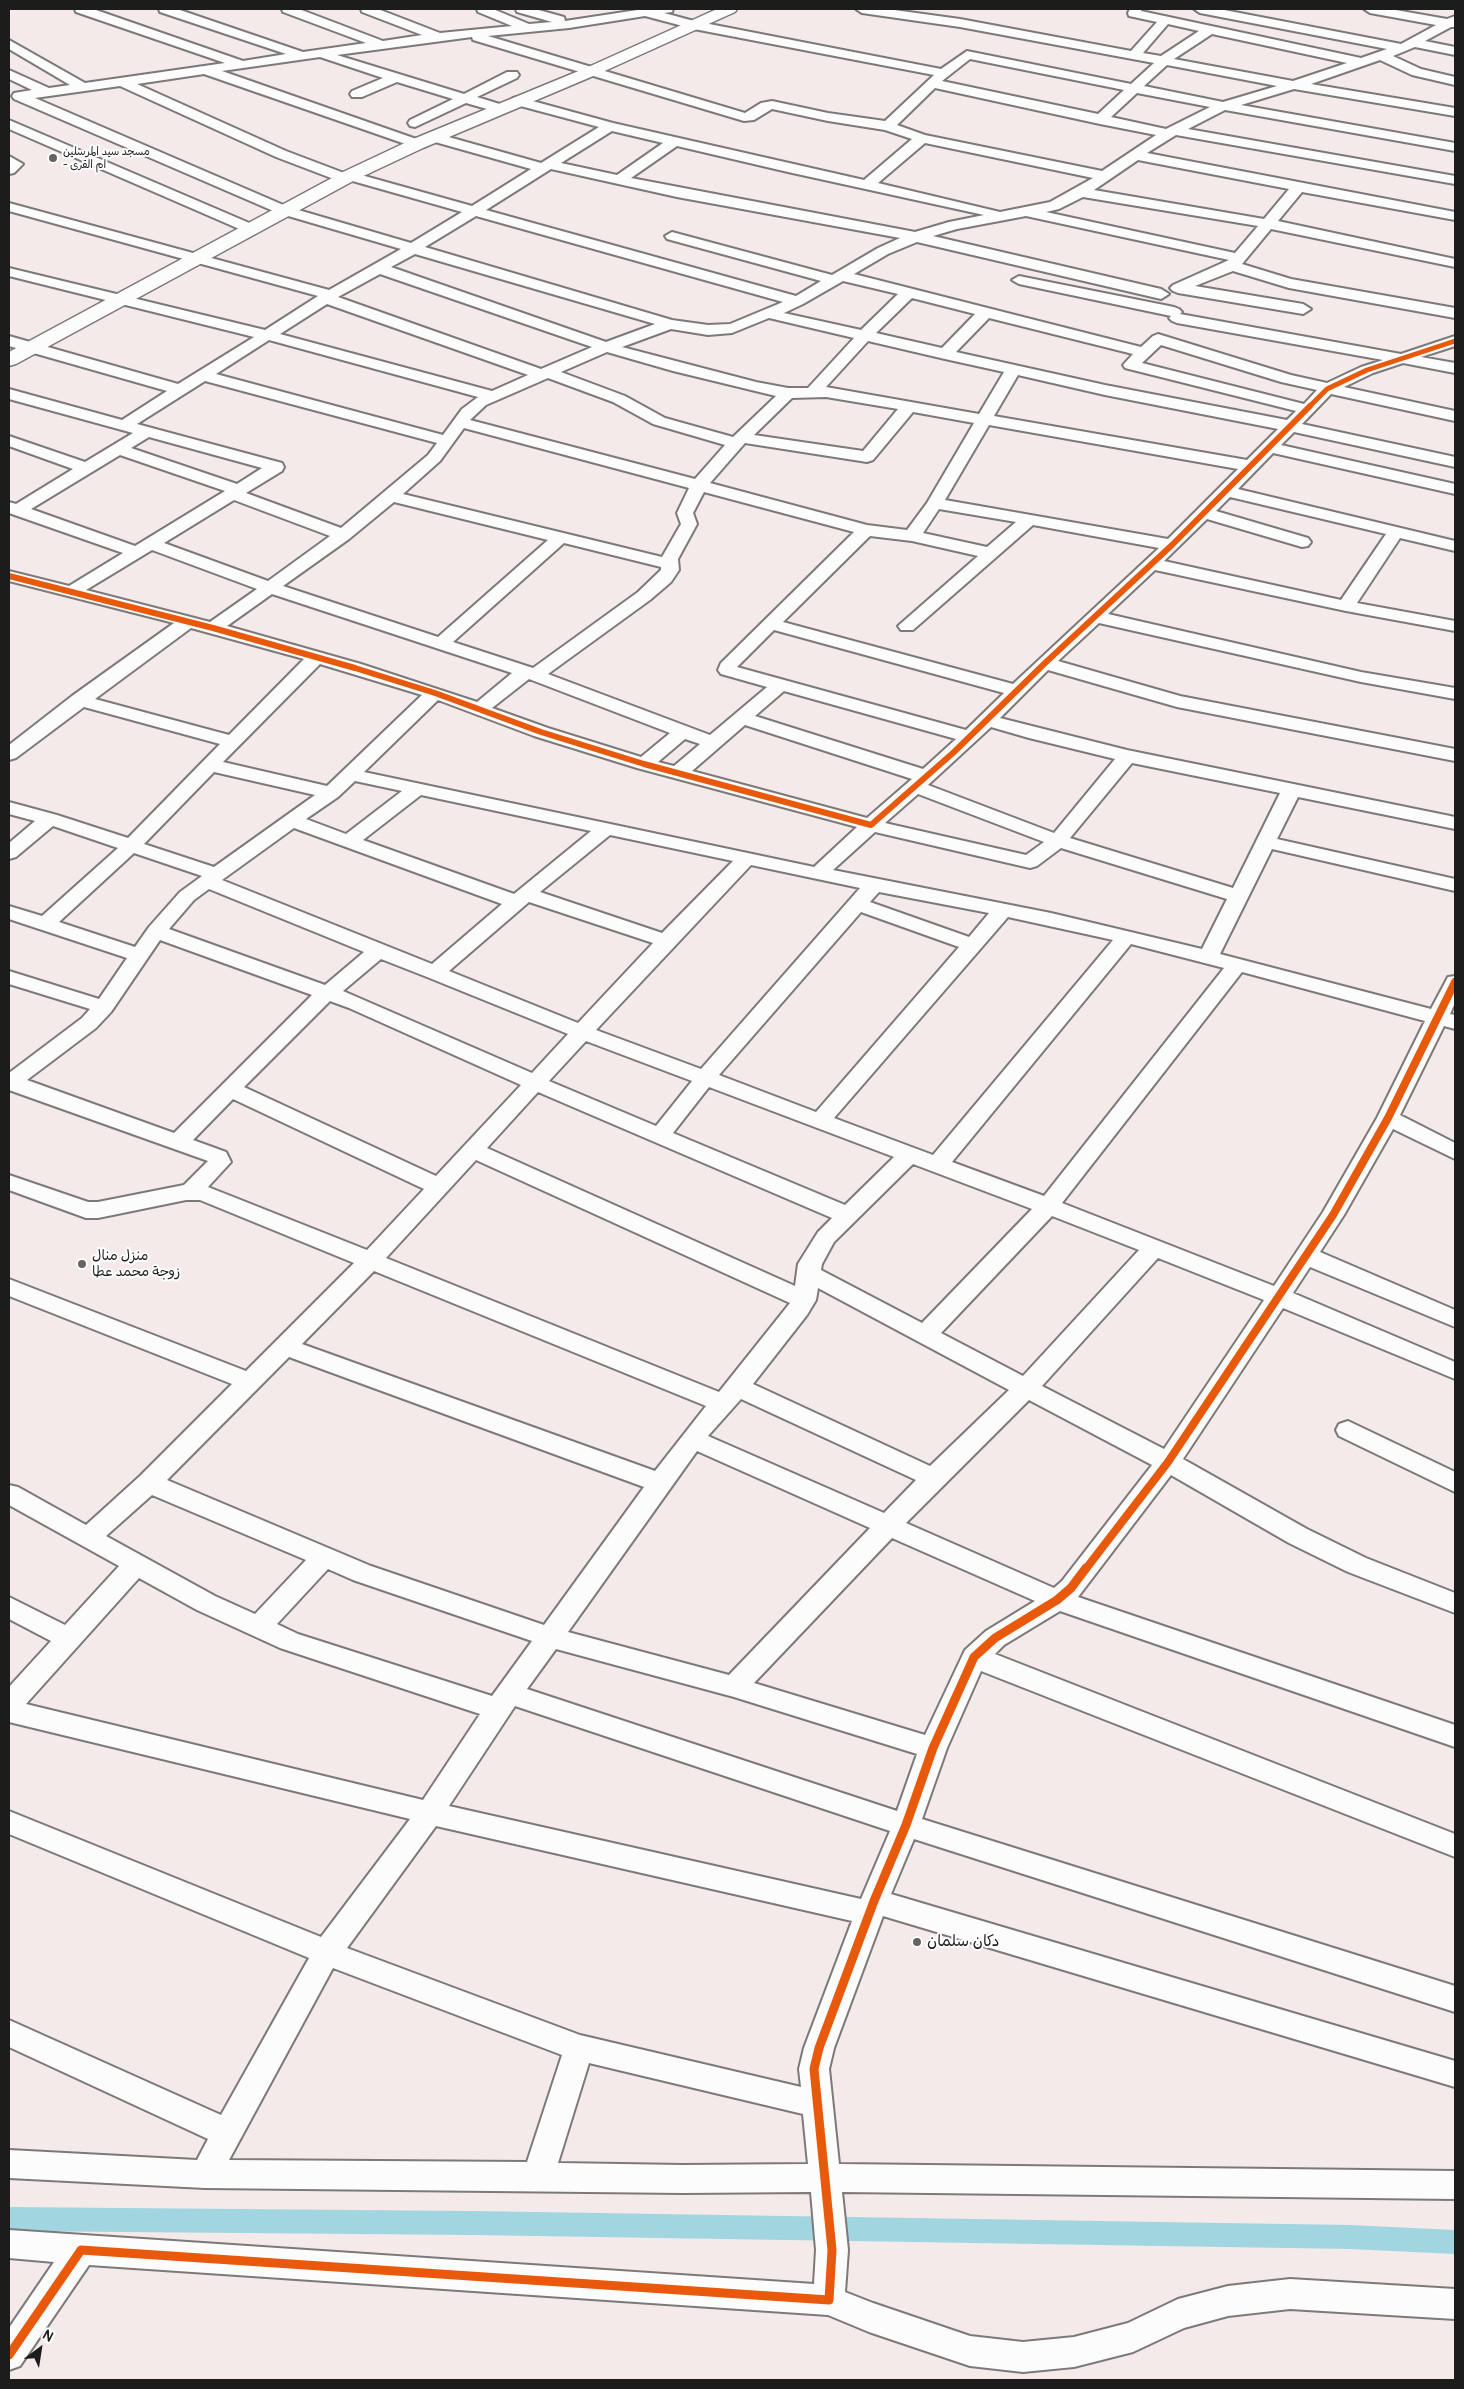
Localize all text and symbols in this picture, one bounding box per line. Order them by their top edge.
place label: مسجد سيد المرسلين - ام القرى [63,145,150,171]
marker: مسجد سيد المرسلين - ام القرى [47,152,59,164]
place label: منزل منال زوجة محمد عطا [92,1248,180,1280]
marker: منزل منال زوجة محمد عطا [76,1258,88,1270]
place label: دكان سلمان [927,1932,1000,1952]
marker: دكان سلمان [911,1936,923,1948]
north arrow [15,2324,65,2374]
text: N [40,2326,56,2345]

